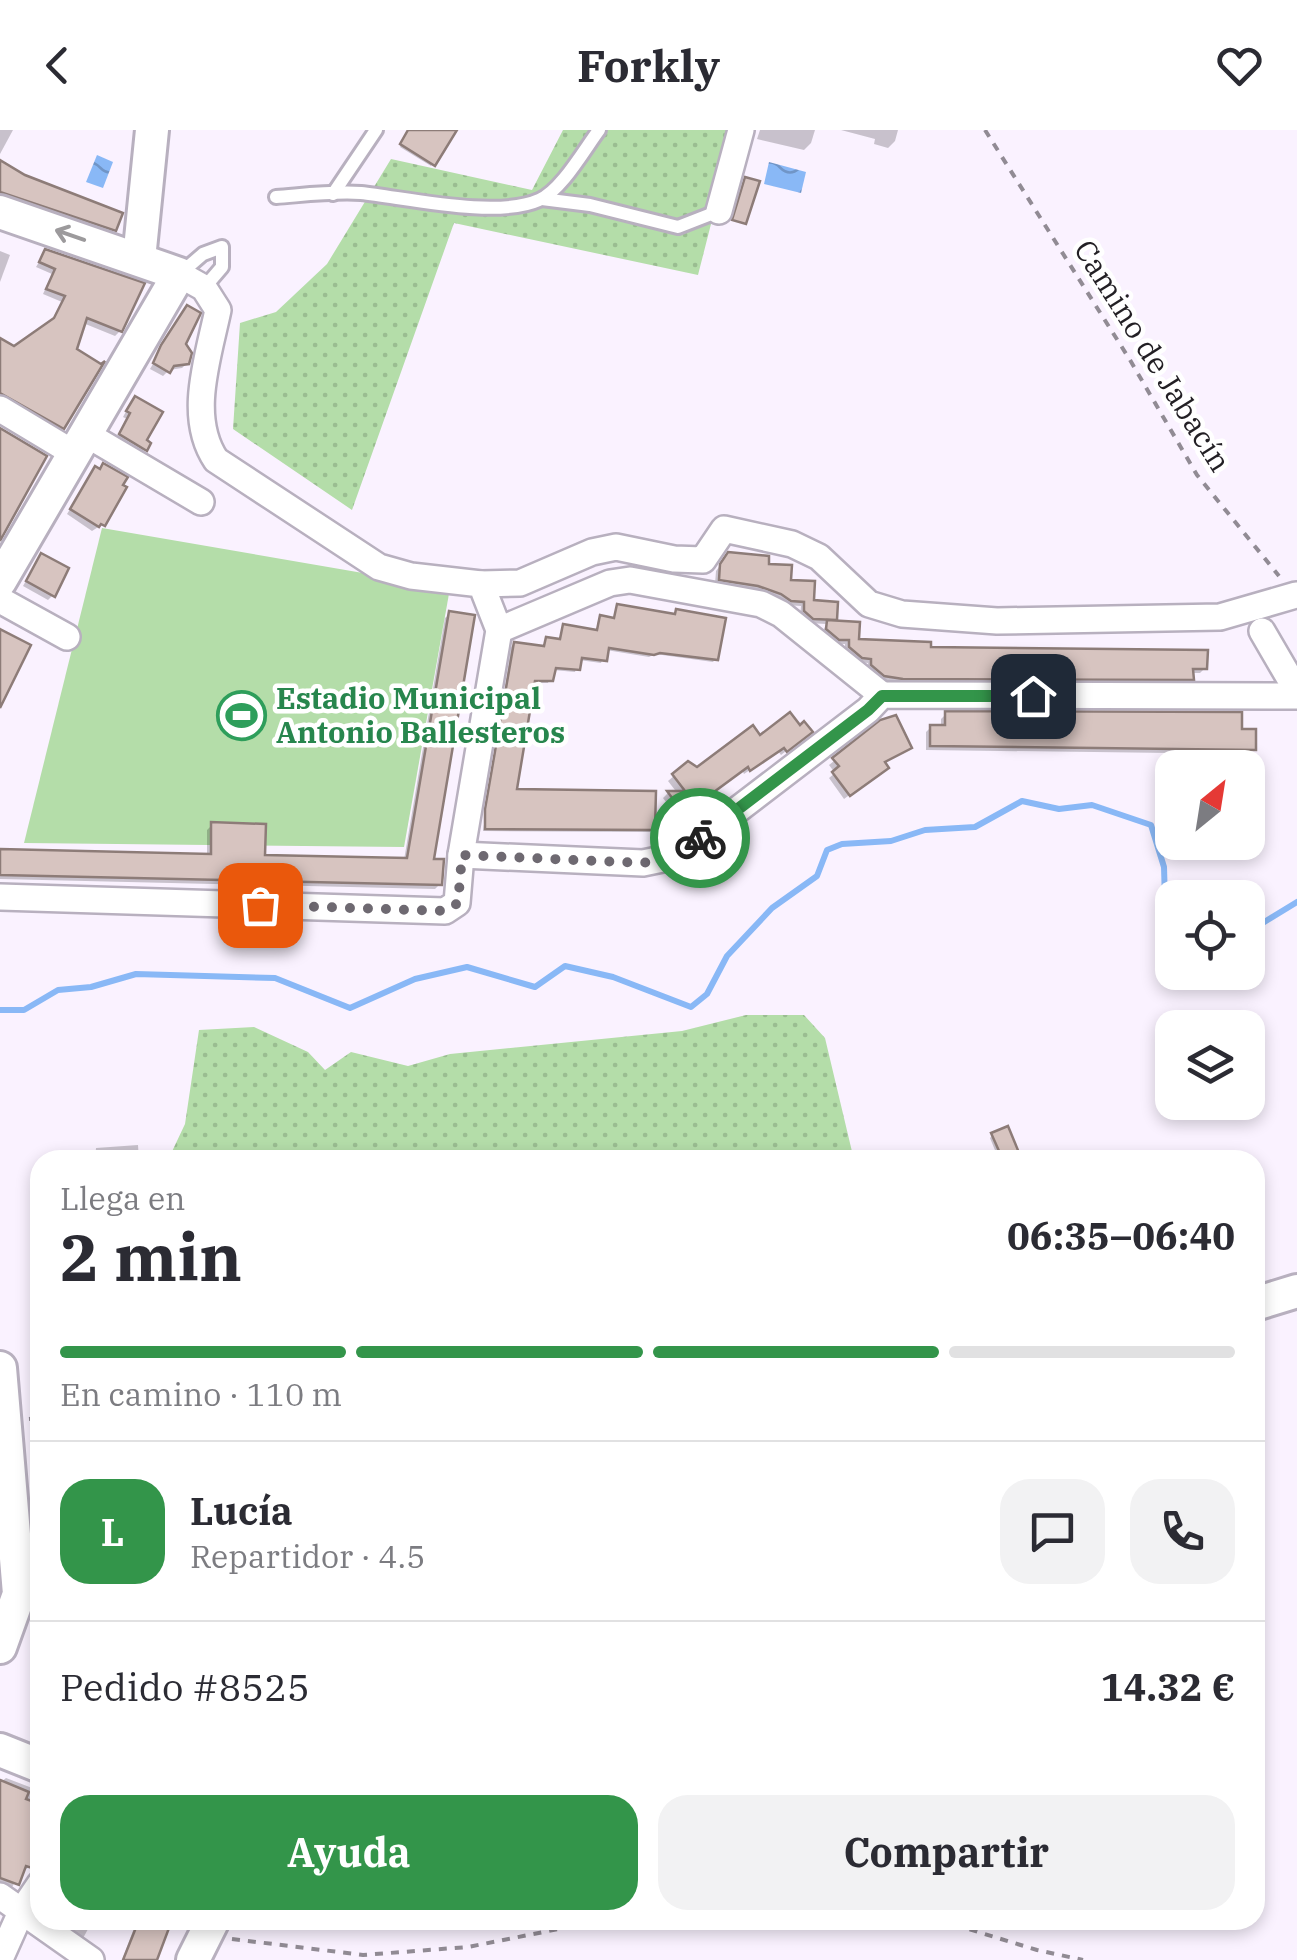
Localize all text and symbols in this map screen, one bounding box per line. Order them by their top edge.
text: Forkly [577,36,720,94]
icon: back [30,38,85,93]
icon: heart [1212,38,1267,93]
one-way arrow [54,225,86,243]
street label: Camino de Jabacín [1066,232,1240,478]
pin [991,654,1076,739]
icon: home [1006,669,1061,724]
place label: Estadio Municipal Antonio Ballesteros [276,678,565,751]
sports icon: Estadio Municipal Antonio Ballesteros [215,690,267,742]
north arrow [1155,750,1265,860]
map controls [1155,750,1265,1120]
courier [650,788,750,888]
icon: bike [673,811,728,866]
pin [218,863,303,948]
icon: bag [233,878,288,933]
button: locate [1155,880,1265,990]
button: layers [1155,1010,1265,1120]
text: Llega en [60,1177,186,1219]
text: 06:35–06:40 [1007,1211,1235,1260]
text: 2 min [60,1214,242,1299]
text: En camino · 110 m [60,1373,342,1415]
button: chat [1000,1479,1105,1584]
button: phone [1130,1479,1235,1584]
text: Lucía [190,1486,293,1535]
text: L [101,1507,124,1556]
text: Repartidor · 4.5 [190,1535,425,1577]
text: Pedido #8525 [60,1662,310,1711]
text: 14.32 € [1101,1662,1235,1711]
button: Ayuda [60,1795,638,1910]
button: Compartir [658,1795,1235,1910]

